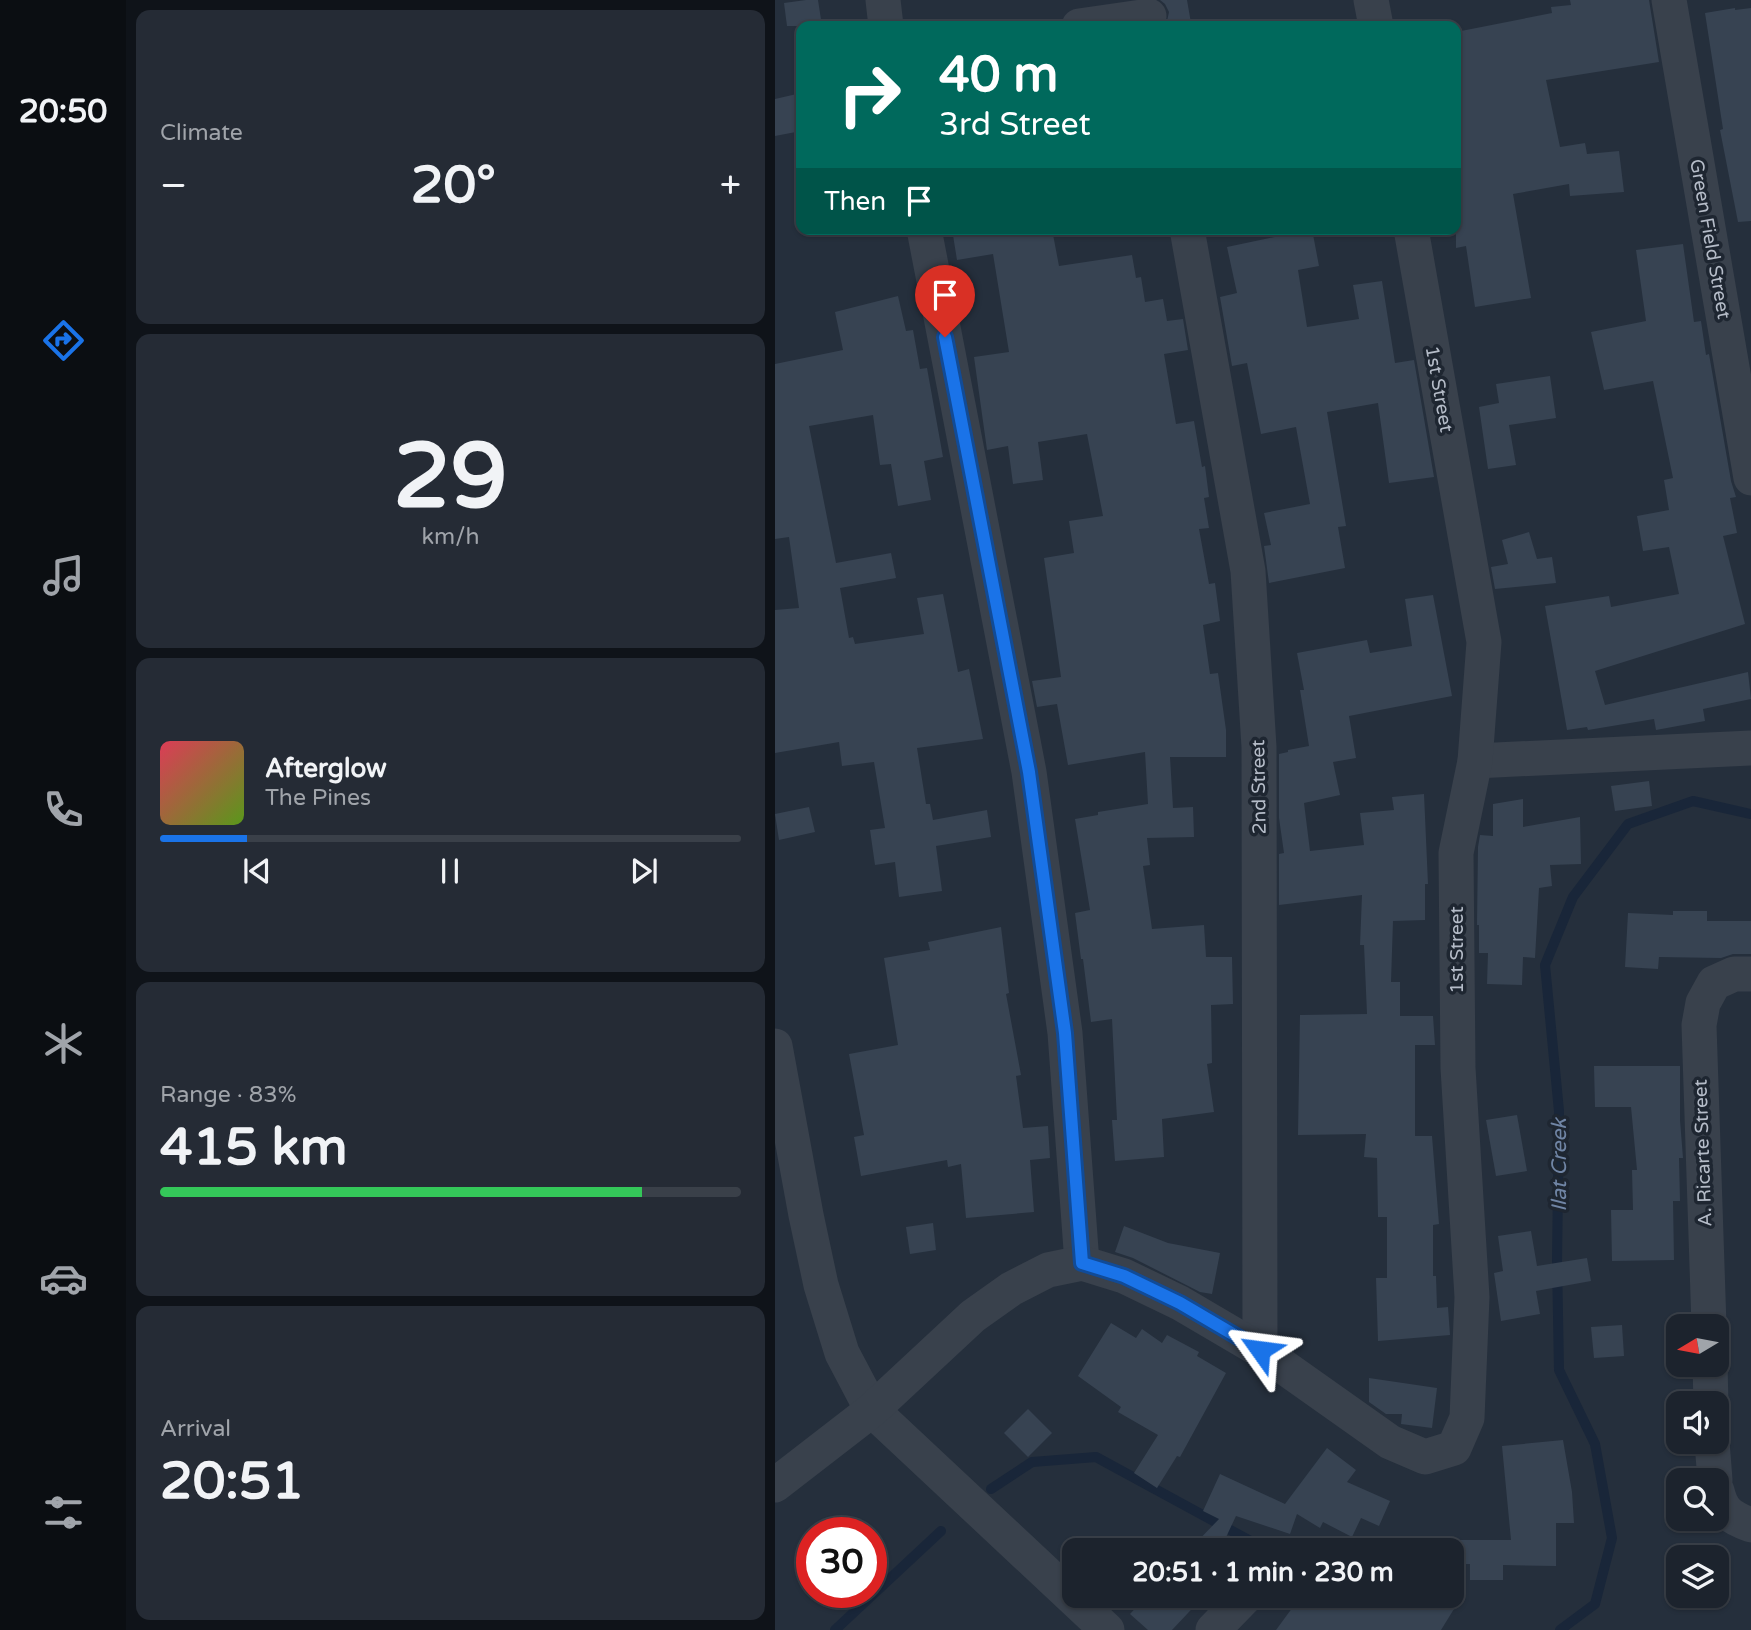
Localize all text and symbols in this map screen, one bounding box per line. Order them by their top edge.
text: 40 m [939,46,1058,105]
icon: right [824,49,915,140]
text: 20:50 [19,93,107,131]
text: 3rd Street [939,106,1091,144]
text: Climate [160,119,243,147]
text: 20° [411,154,496,217]
street label: Green Field Street [1685,157,1735,321]
text: − [160,163,187,209]
text: + [720,163,741,209]
icon: arrive [900,182,938,220]
text: Then [824,186,886,217]
pin [915,265,975,337]
icon: arrive [926,276,964,314]
icon: directions [39,316,88,365]
street label: 1st Street [1421,344,1457,434]
text: 29 [393,422,508,532]
text: km/h [422,523,479,551]
icon: music [39,551,88,600]
street label: 2nd Street [1247,739,1271,835]
text: Afterglow [265,753,387,784]
text: The Pines [265,784,371,812]
icon: phone [39,785,88,834]
icon: previous [238,852,276,890]
icon: pause [431,852,469,890]
icon: next [625,852,663,890]
street label: 1st Street [1446,906,1468,994]
icon: climate [39,1019,88,1068]
street label: A. Ricarte Street [1689,1079,1717,1227]
text: Range · 83% [160,1081,296,1109]
text: 415 km [160,1116,348,1179]
water label: Ilat Creek [1547,1117,1572,1212]
icon: car [39,1254,88,1303]
position arrow [1223,1313,1297,1387]
north arrow [1666,1314,1729,1377]
map controls [1666,1314,1729,1608]
button: sound [1666,1391,1729,1454]
text: Arrival [160,1415,231,1443]
text: 20:51 [160,1450,304,1513]
button: search [1666,1468,1729,1531]
icon: filters [39,1488,88,1537]
speed limit sign: 30 [796,1517,887,1608]
button: layers [1666,1545,1729,1608]
text: 20:51 · 1 min · 230 m [1132,1557,1394,1588]

